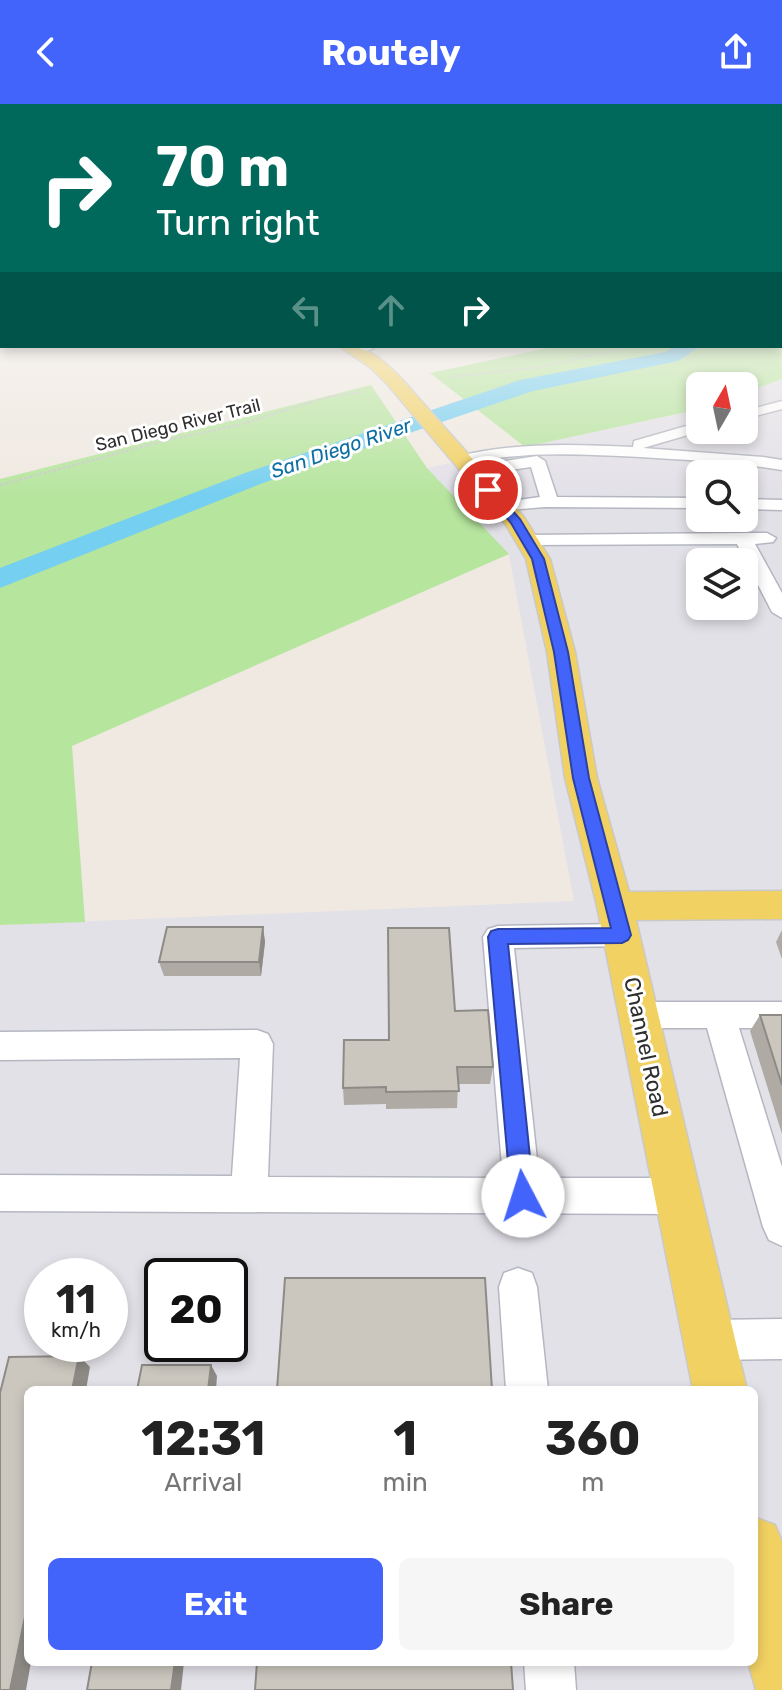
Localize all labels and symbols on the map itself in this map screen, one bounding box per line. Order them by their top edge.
north arrow [686,372,758,444]
street label: San Diego River Trail [93,394,263,456]
water label: San Diego River [268,412,416,483]
pin [454,456,522,524]
street label: Channel Road [618,975,674,1119]
position arrow [481,1154,565,1238]
speed limit sign: 20 [144,1258,248,1362]

